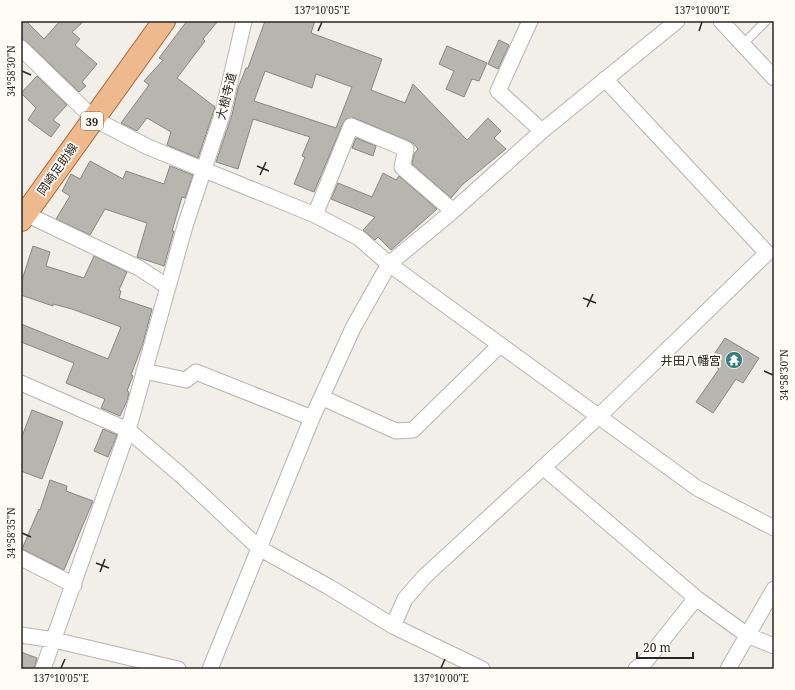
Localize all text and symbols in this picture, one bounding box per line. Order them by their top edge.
text: 137°10'05"E [294,3,350,17]
text: 137°10'00"E [674,3,730,17]
text: 34°58'30"N [4,45,18,97]
street label: 大樹寺道 [212,71,240,121]
road number: 39 [81,112,103,130]
street label: 岡崎足助線 [33,140,81,198]
text: 34°58'30"N [777,349,791,401]
temple icon: 井田八幡宮 [724,350,744,370]
place label: 井田八幡宮 [661,352,721,369]
text: 34°58'35"N [4,507,18,559]
scale bar [637,634,693,660]
text: 20 m [643,639,671,656]
text: 137°10'05"E [33,671,89,685]
text: 137°10'00"E [413,671,469,685]

